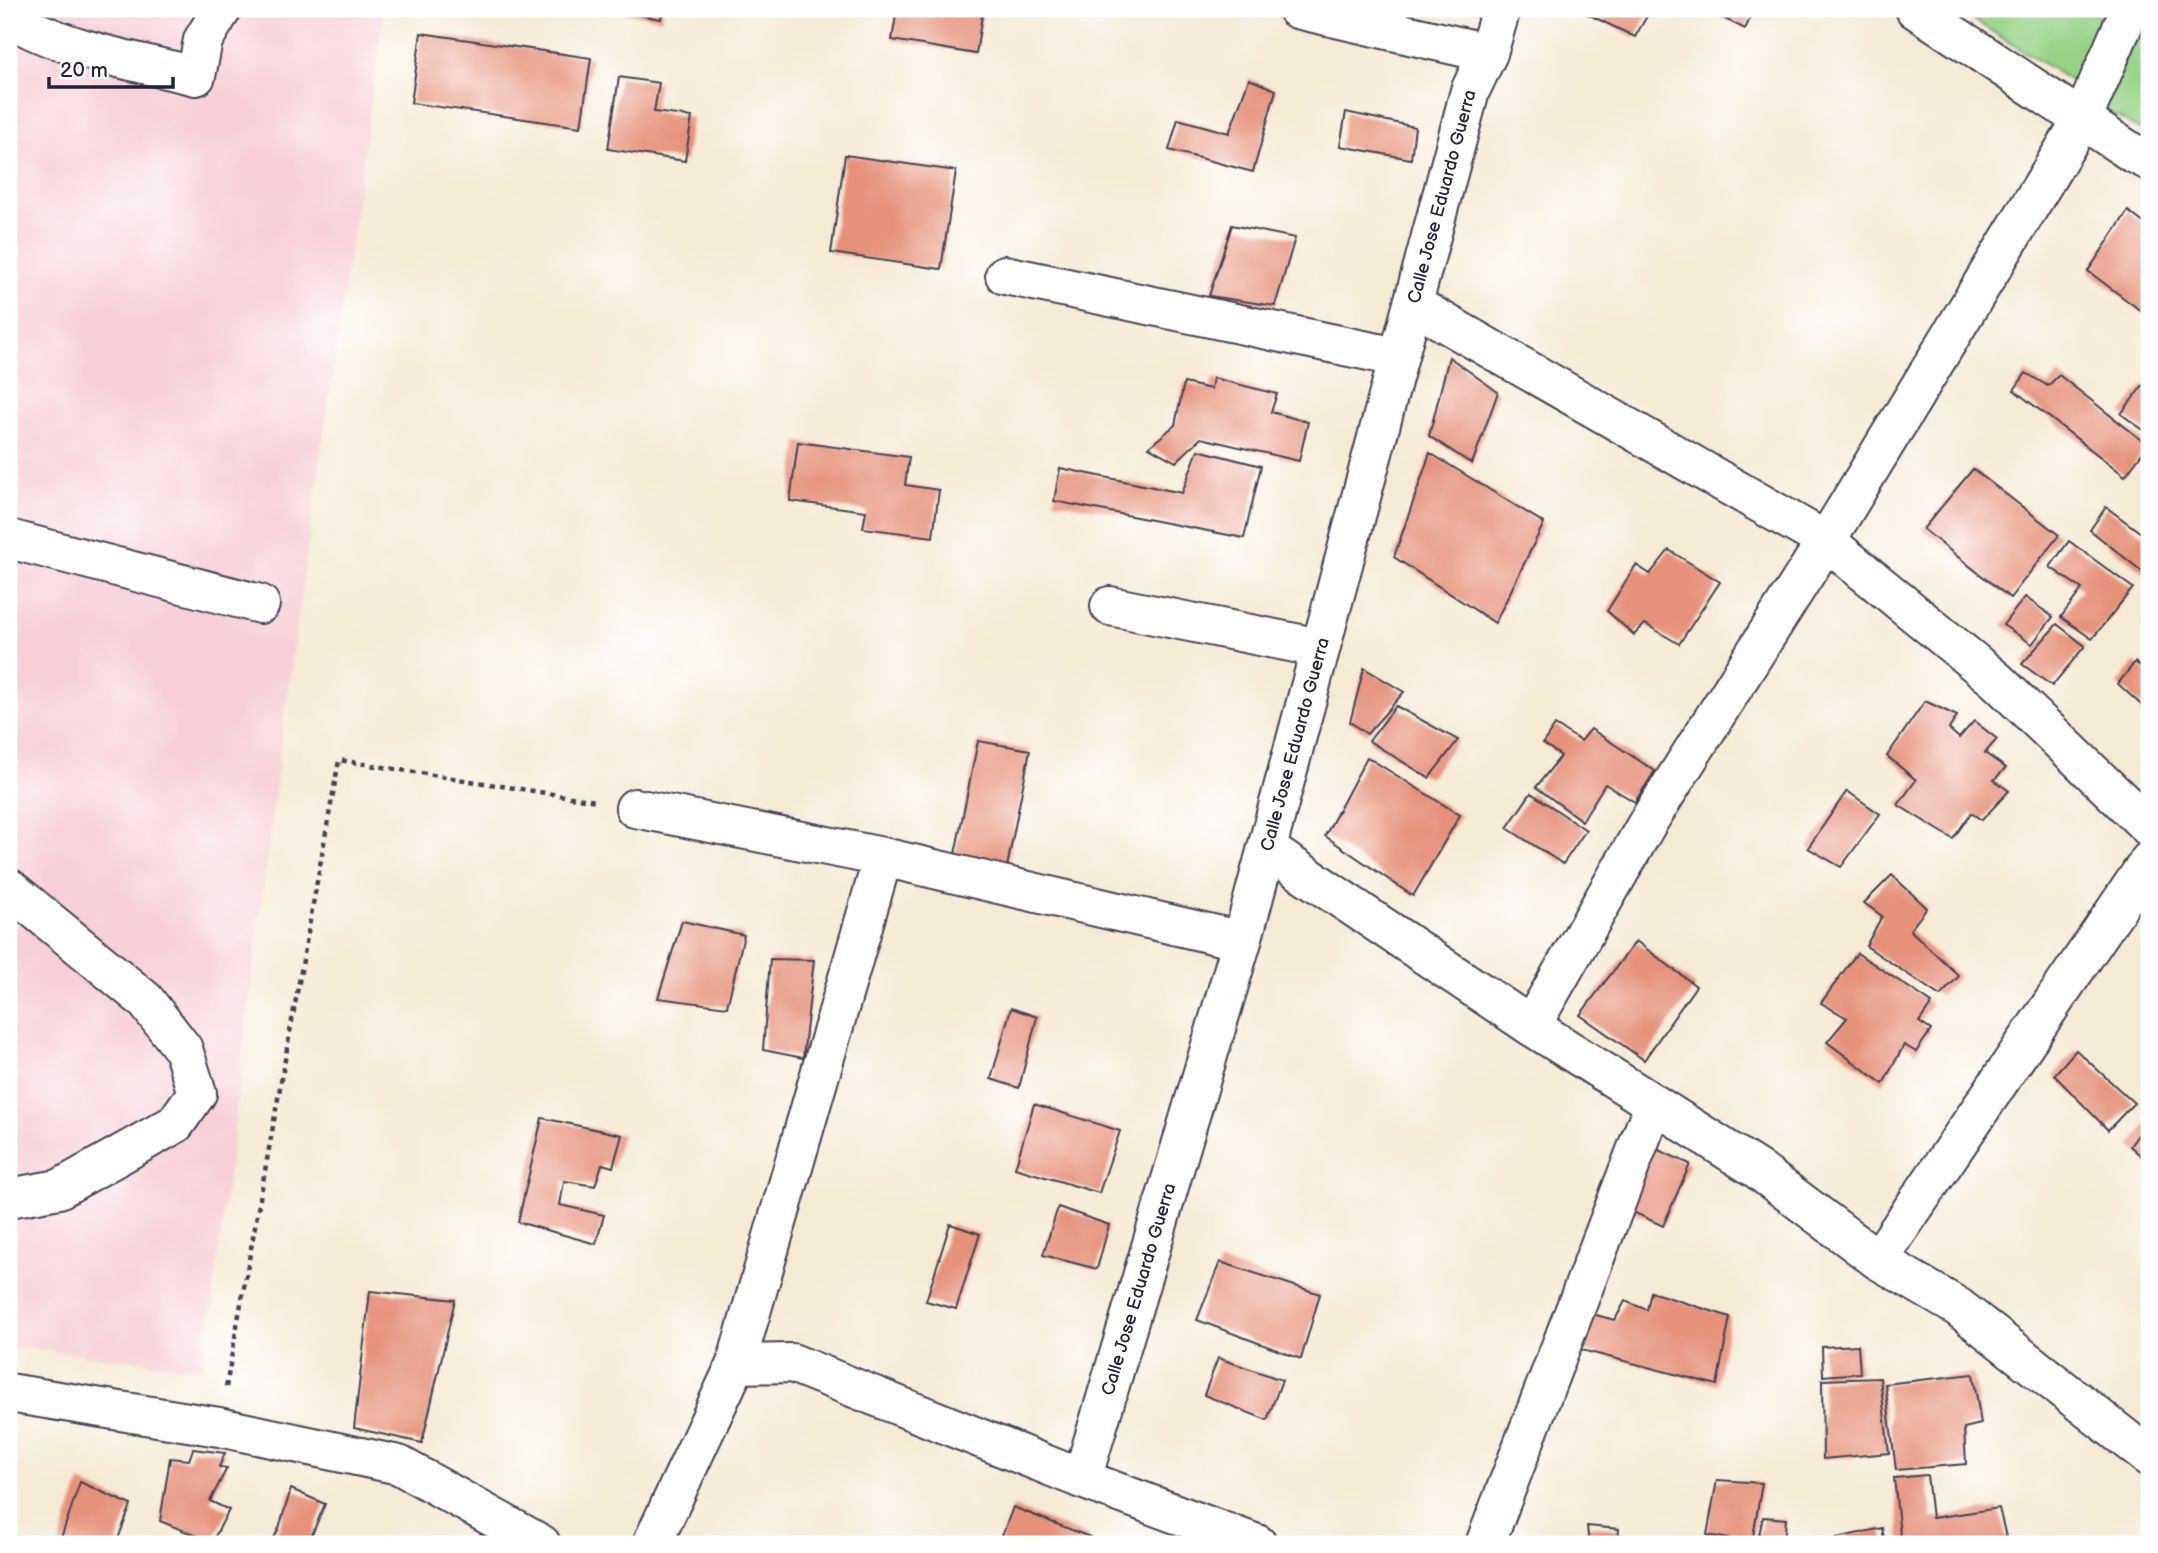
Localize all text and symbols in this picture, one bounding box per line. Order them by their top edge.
scale bar [49,46,173,90]
text: 20 m [60,58,108,83]
street label: Calle Jose Eduardo Guerra [1403,88,1481,306]
street label: Calle Jose Eduardo Guerra [1257,635,1334,854]
street label: Calle Jose Eduardo Guerra [1097,1181,1180,1398]

